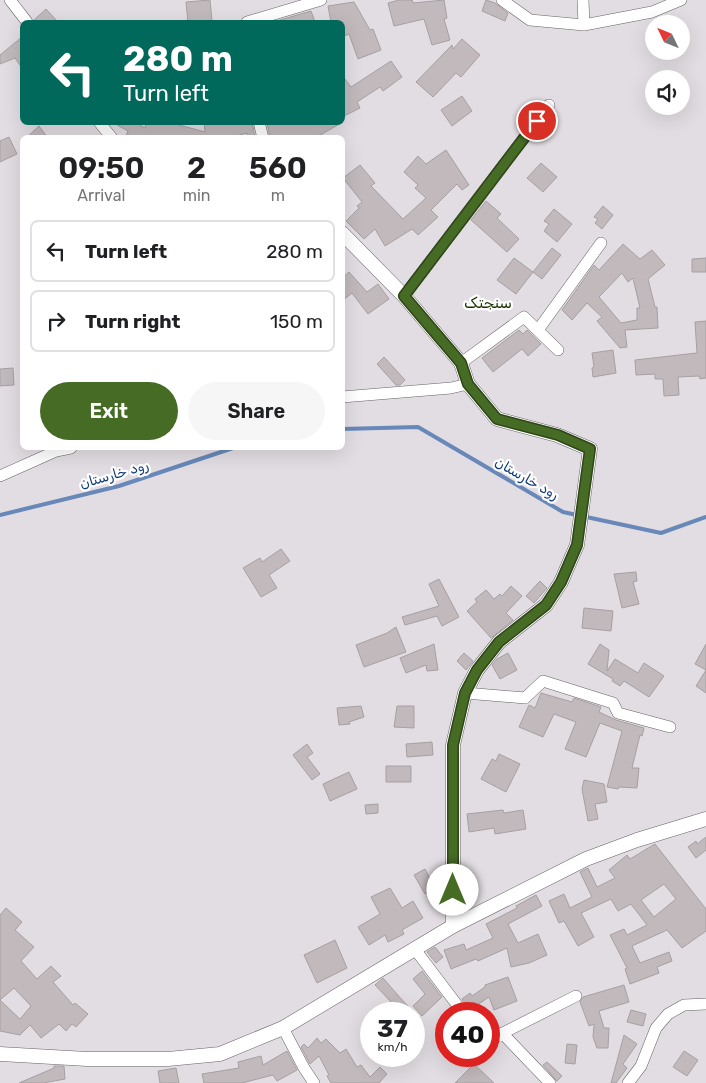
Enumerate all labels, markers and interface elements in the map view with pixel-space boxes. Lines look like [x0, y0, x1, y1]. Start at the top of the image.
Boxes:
north arrow [645, 15, 690, 60]
map controls [645, 15, 690, 115]
text: 280 m [123, 38, 233, 80]
icon: left [40, 40, 105, 105]
button: sound [645, 70, 690, 115]
text: Turn left [123, 80, 209, 107]
pin [516, 100, 558, 142]
icon: arrive [523, 107, 551, 135]
text: 09:50 [58, 150, 145, 186]
text: 2 [187, 150, 206, 186]
text: 560 [249, 150, 307, 186]
text: Arrival [77, 186, 125, 205]
text: min [183, 186, 211, 205]
text: m [271, 186, 285, 205]
icon: left [42, 237, 70, 265]
text: Turn left [85, 240, 167, 263]
text: 280 m [266, 240, 323, 263]
district label: سنجتک [464, 294, 512, 312]
icon: right [42, 307, 70, 335]
text: Turn right [85, 310, 180, 333]
text: 150 m [270, 310, 323, 333]
button: Exit [40, 382, 178, 440]
button: Share [188, 382, 325, 440]
water label: رود خارستان [492, 453, 562, 503]
water label: رود خارستان [78, 457, 151, 492]
position arrow [426, 863, 478, 915]
speed limit sign: 40 [435, 1002, 500, 1067]
text: 37 [377, 1014, 408, 1043]
text: km/h [378, 1040, 407, 1054]

